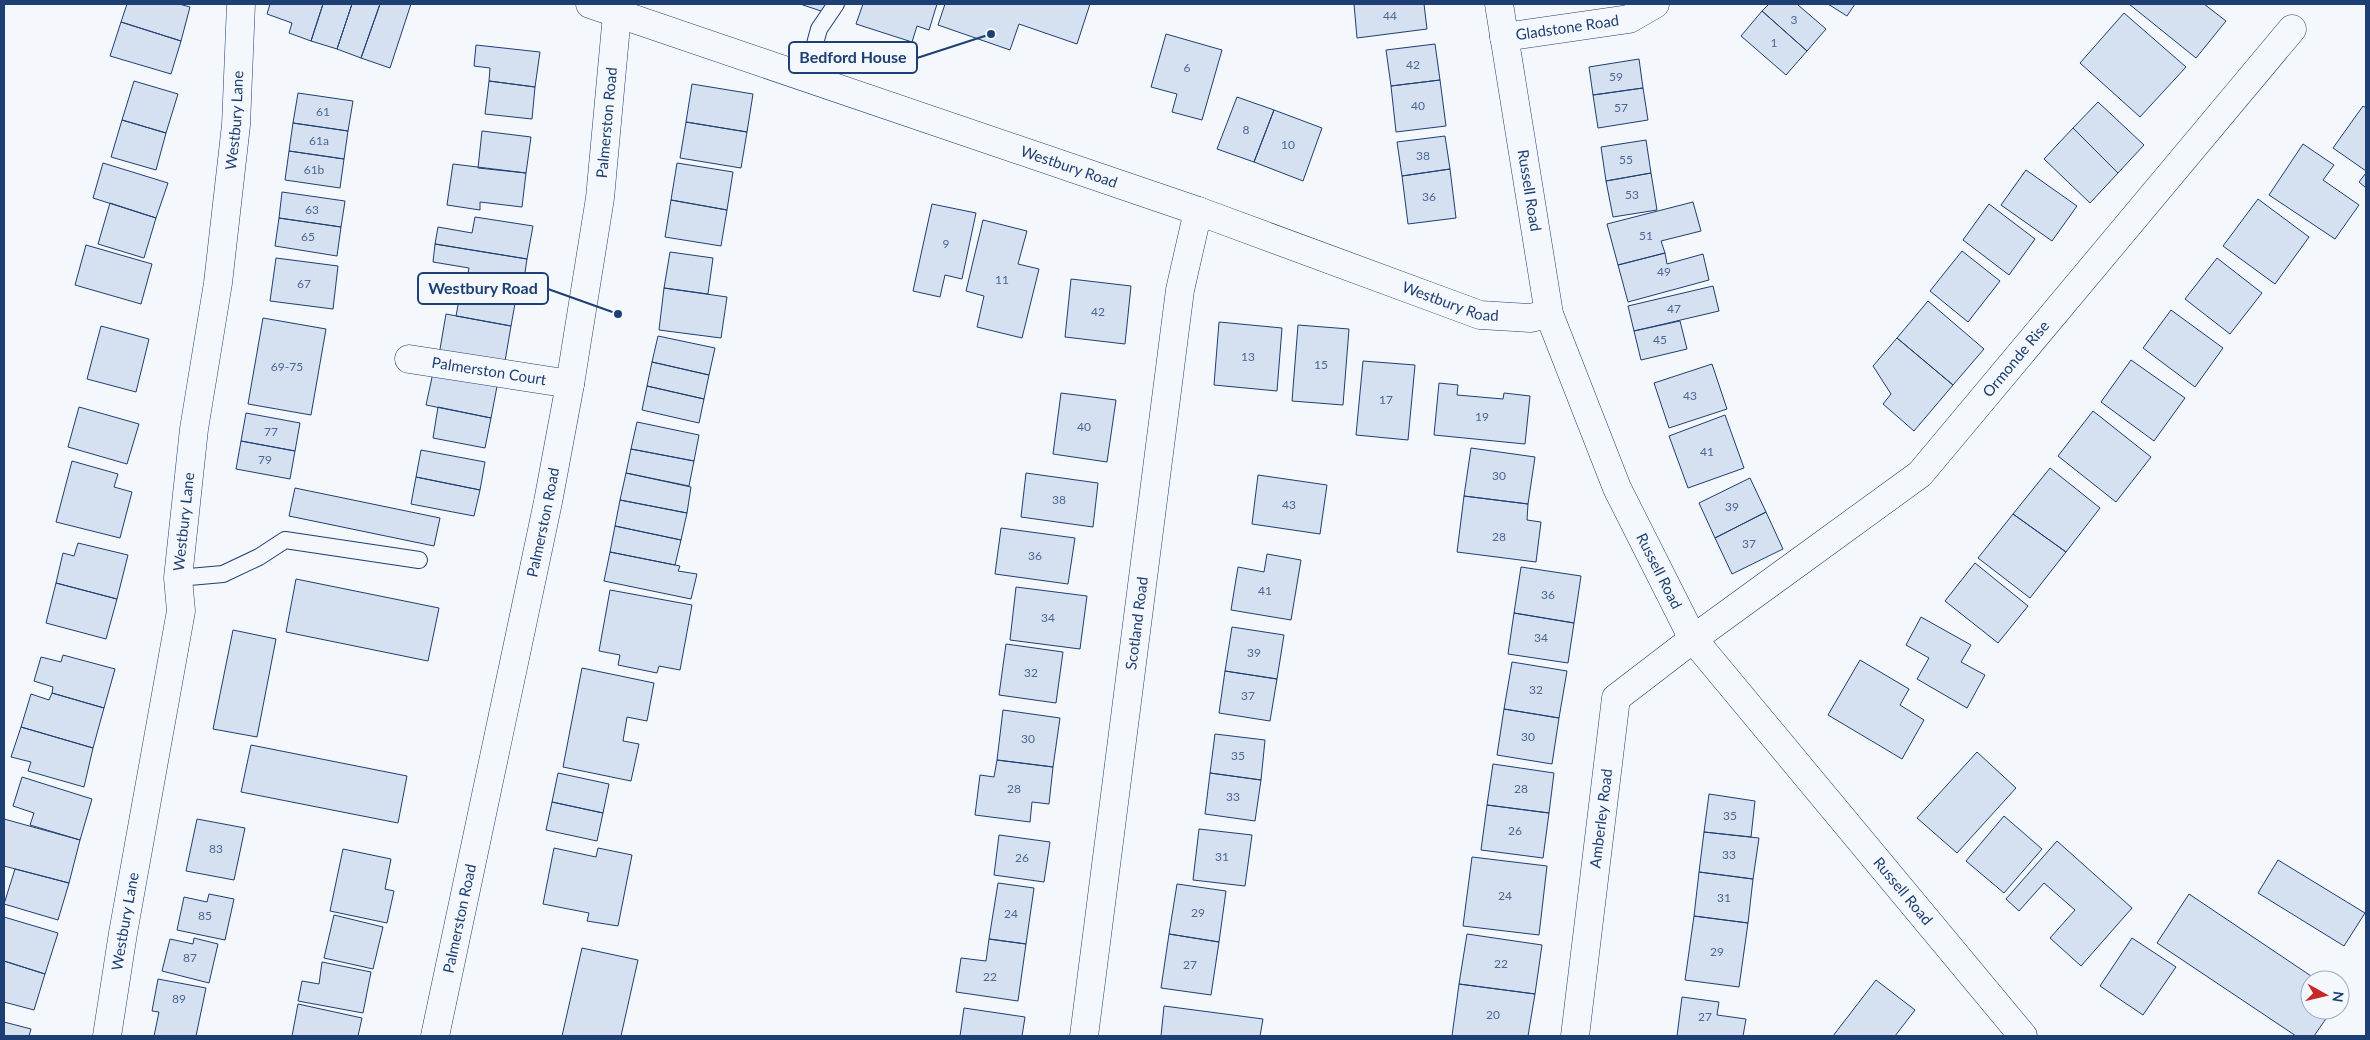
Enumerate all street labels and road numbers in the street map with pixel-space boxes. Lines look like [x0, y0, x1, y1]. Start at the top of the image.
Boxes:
street label: Gladstone Road [1514, 11, 1620, 43]
street label: Palmerston Road [592, 66, 620, 179]
street label: Westbury Lane [221, 70, 246, 171]
street label: Westbury Road [1018, 141, 1120, 191]
street label: Russell Road [1515, 148, 1546, 233]
street label: Westbury Road [1400, 277, 1499, 324]
street label: Ormonde Rise [1978, 316, 2052, 400]
street label: Palmerston Court [431, 353, 548, 388]
street label: Palmerston Road [522, 466, 562, 579]
street label: Westbury Lane [169, 471, 197, 572]
street label: Russell Road [1633, 530, 1686, 612]
street label: Scotland Road [1121, 576, 1151, 671]
street label: Amberley Road [1585, 768, 1615, 869]
street label: Russell Road [1870, 853, 1937, 928]
street label: Palmerston Road [439, 862, 479, 975]
street label: Westbury Lane [107, 871, 142, 972]

